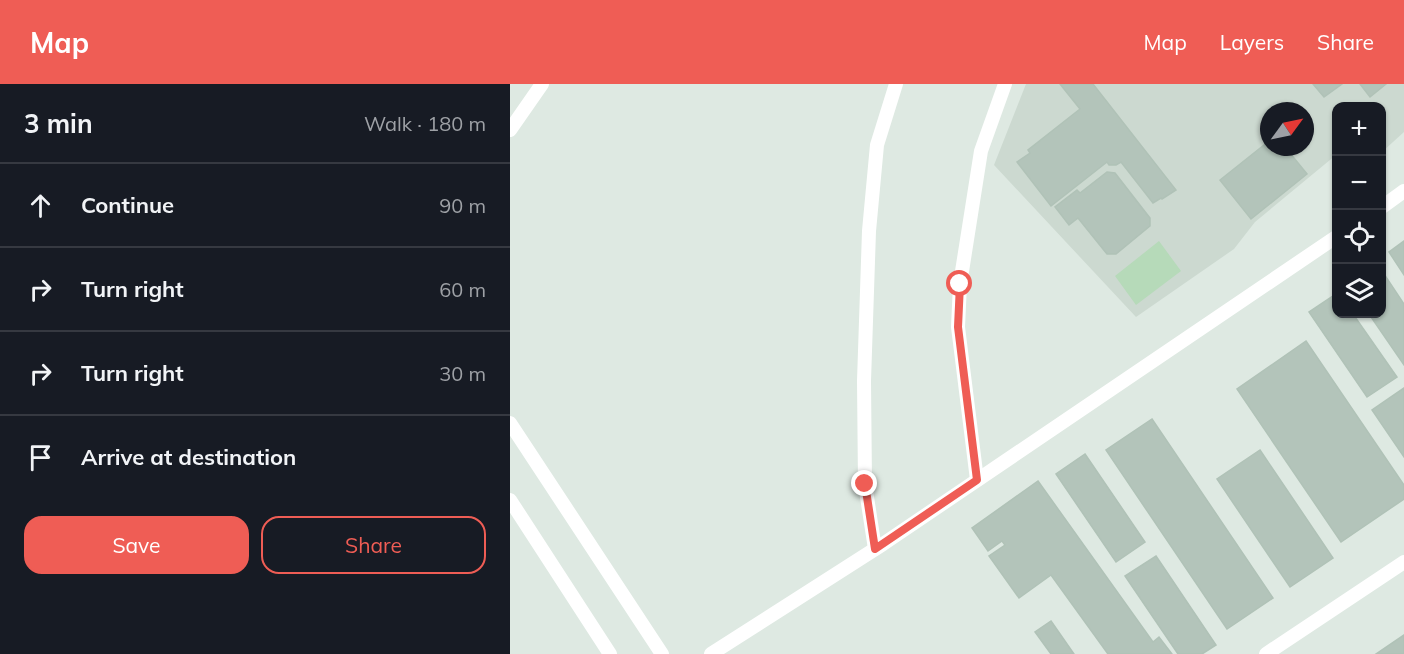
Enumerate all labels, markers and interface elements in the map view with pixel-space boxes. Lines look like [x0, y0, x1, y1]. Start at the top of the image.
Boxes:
text: Map [30, 25, 89, 60]
text: Map [1144, 29, 1187, 55]
text: Layers [1220, 29, 1284, 55]
text: Share [1317, 29, 1374, 55]
north arrow [1260, 102, 1314, 156]
map controls [1332, 102, 1386, 318]
button: + [1332, 102, 1386, 156]
text: 3 min [24, 107, 93, 140]
text: Walk · 180 m [364, 111, 486, 136]
button: − [1332, 156, 1386, 210]
icon: ahead [24, 189, 57, 222]
text: Continue [81, 191, 174, 219]
text: 90 m [439, 193, 486, 218]
button: locate [1332, 210, 1386, 264]
button: layers [1332, 264, 1386, 318]
route start [946, 270, 972, 296]
icon: right [24, 273, 57, 306]
text: Turn right [81, 275, 184, 303]
text: 60 m [439, 277, 486, 302]
icon: right [24, 357, 57, 390]
text: Turn right [81, 359, 184, 387]
text: 30 m [439, 361, 486, 386]
icon: arrive [24, 441, 57, 474]
text: Arrive at destination [81, 443, 296, 471]
route end [851, 470, 877, 496]
button: Save [24, 516, 249, 574]
button: Share [261, 516, 486, 574]

